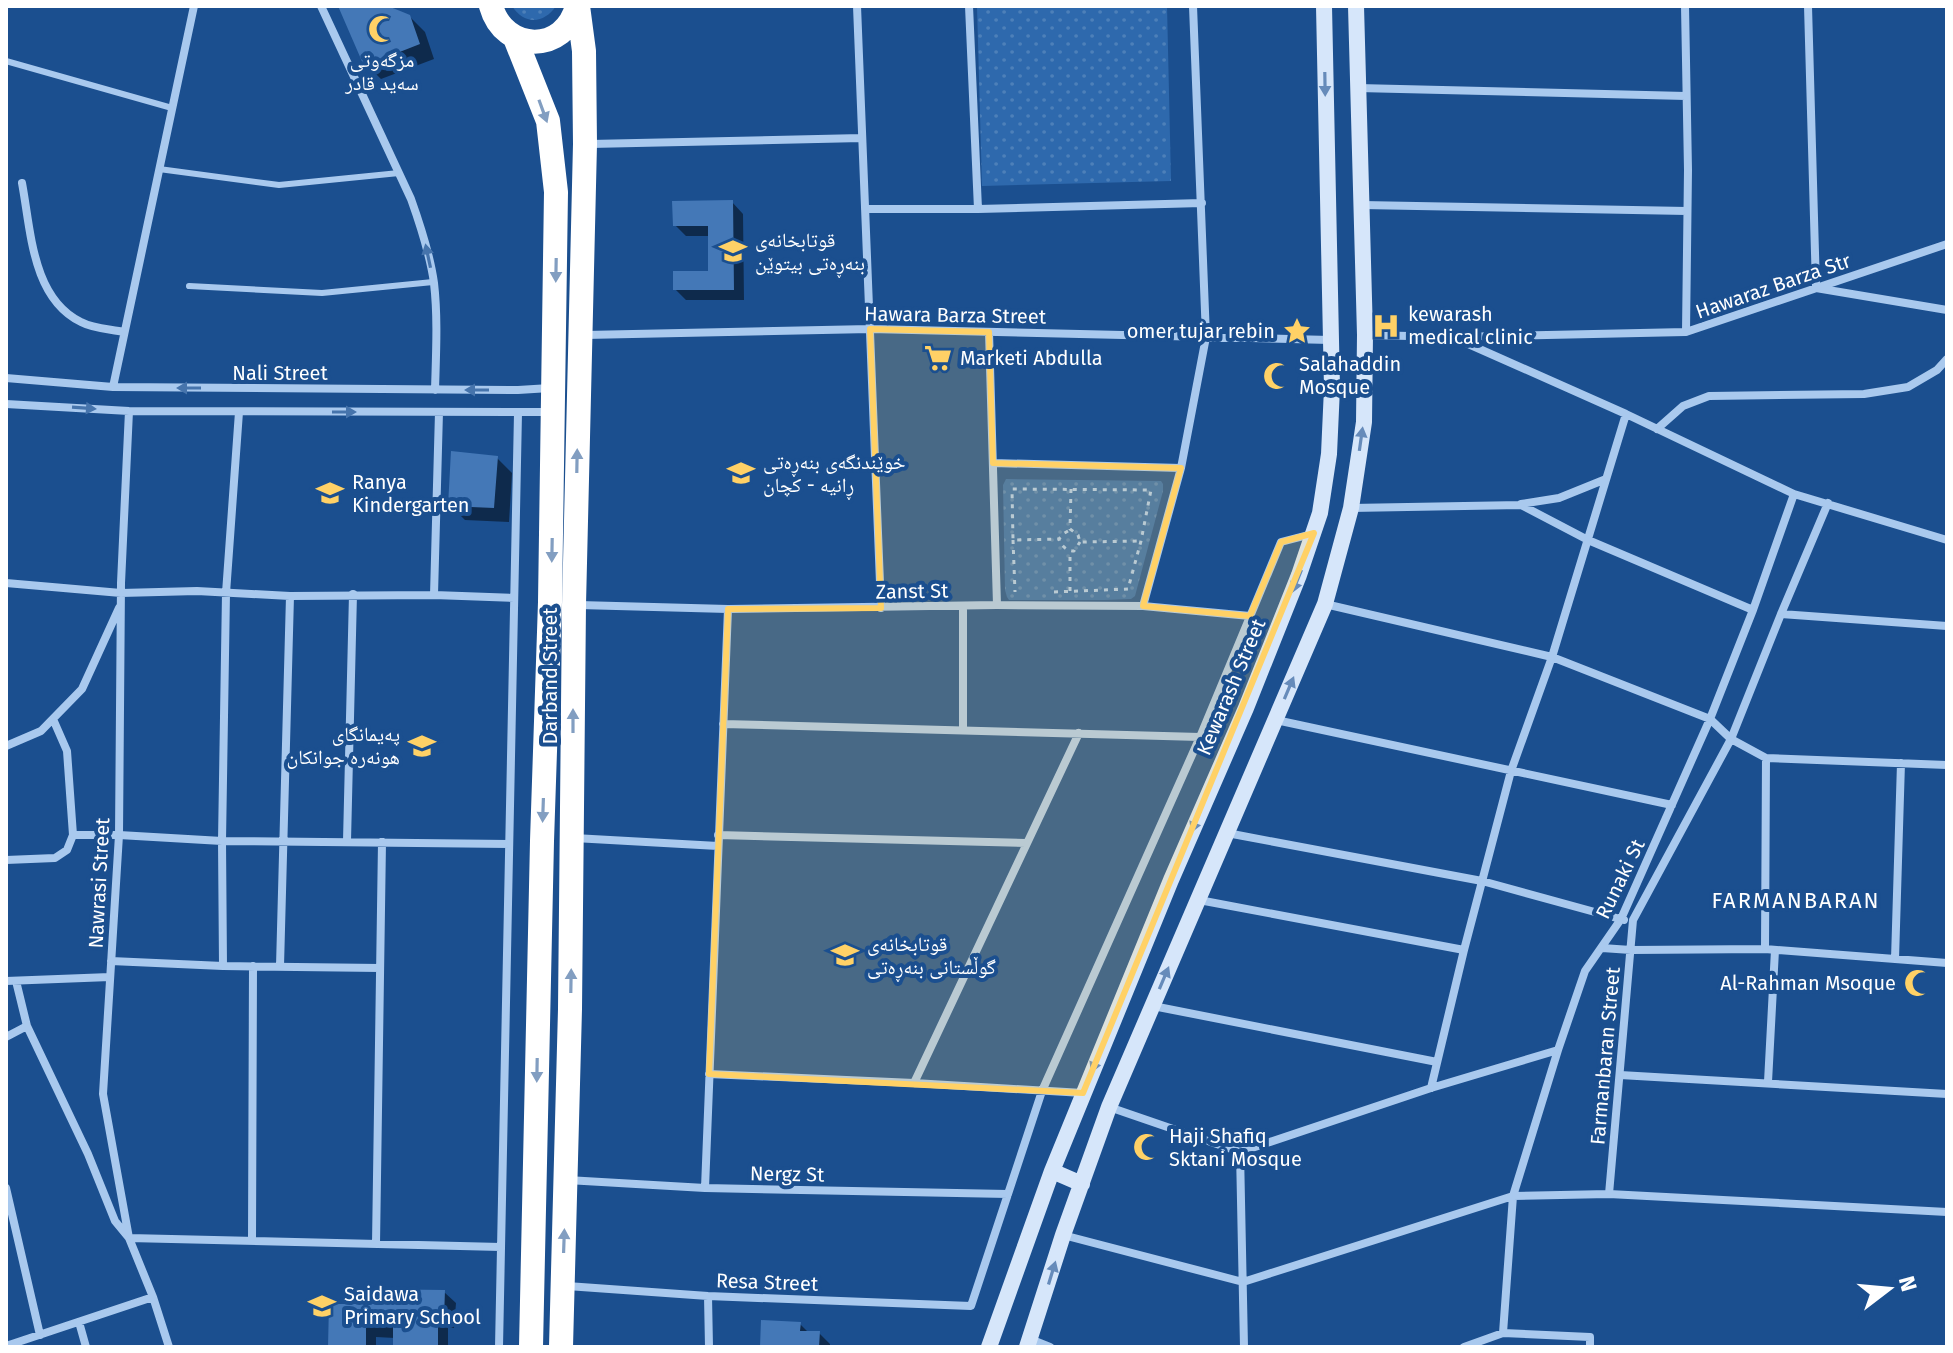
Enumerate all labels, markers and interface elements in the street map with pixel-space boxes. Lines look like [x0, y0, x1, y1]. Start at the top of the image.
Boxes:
mosque icon: مزگەوتی سەید قادر [367, 14, 397, 44]
place label: مزگەوتی سەید قادر [344, 48, 419, 95]
one-way arrow [1319, 72, 1331, 97]
one-way arrow [537, 99, 550, 123]
place label: قوتابخانەی بنەڕەتی بیتوێن [755, 228, 865, 279]
school or university icon: قوتابخانەی بنەڕەتی بیتوێن [718, 236, 748, 266]
one-way arrow [421, 244, 434, 269]
street label: Hawaraz Barza Str [1692, 248, 1854, 324]
one-way arrow [550, 258, 562, 283]
street label: Hawara Barza Street [864, 301, 1047, 329]
place label: kewarash medical clinic [1408, 302, 1533, 349]
hospital icon: kewarash medical clinic [1371, 311, 1401, 341]
place icon: omer tujar rebin [1282, 316, 1312, 346]
place label: omer tujar rebin [1127, 319, 1275, 343]
supermarket icon: Marketi Abdulla [923, 343, 953, 373]
place label: Marketi Abdulla [960, 346, 1103, 370]
place label: Salahaddin Mosque [1299, 352, 1401, 399]
street label: Nali Street [232, 361, 328, 385]
mosque icon: Salahaddin Mosque [1262, 361, 1292, 391]
one-way arrow [176, 382, 201, 394]
one-way arrow [464, 384, 489, 396]
one-way arrow [72, 402, 97, 415]
one-way arrow [332, 406, 357, 418]
one-way arrow [1355, 426, 1368, 451]
one-way arrow [571, 448, 584, 473]
place label: خوێندنگەی بنەڕەتی ڕانیە - کچان [763, 450, 906, 501]
school or university icon: خوێندنگەی بنەڕەتی ڕانیە - کچان [726, 458, 756, 488]
place label: Ranya Kindergarten [352, 470, 470, 517]
school or university icon: Ranya Kindergarten [315, 478, 345, 508]
one-way arrow [545, 538, 558, 563]
one-way arrow [1290, 569, 1303, 593]
street label: Zanst St [875, 578, 949, 604]
street label: Darband Street [538, 607, 562, 745]
street label: Kewarash Street [1191, 615, 1271, 759]
one-way arrow [1282, 676, 1295, 699]
one-way arrow [567, 708, 579, 733]
place label: پەیمانگای هونەرە جوانکان [286, 722, 400, 769]
school or university icon: پەیمانگای هونەرە جوانکان [407, 731, 437, 761]
one-way arrow [537, 798, 550, 823]
one-way arrow [1190, 809, 1203, 833]
street label: Nawrasi Street [84, 816, 114, 949]
street label: Runaki St [1590, 835, 1650, 923]
district label: FARMANBARAN [1711, 887, 1881, 914]
place label: قوتابخانه‌ی گوڵستانی بنه‌ڕه‌تی [867, 932, 996, 983]
school or university icon: قوتابخانه‌ی گوڵستانی بنه‌ڕه‌تی [830, 940, 860, 970]
street label: Farmanbaran Street [1585, 965, 1625, 1146]
one-way arrow [1158, 966, 1171, 990]
one-way arrow [564, 968, 577, 993]
mosque icon: Al-Rahman Msoque [1903, 968, 1933, 998]
place label: Al-Rahman Msoque [1720, 971, 1896, 995]
one-way arrow [1089, 1049, 1102, 1073]
one-way arrow [531, 1058, 543, 1083]
place label: Haji Shafiq Sktani Mosque [1169, 1124, 1302, 1171]
mosque icon: Haji Shafiq Sktani Mosque [1132, 1132, 1162, 1162]
street label: Nergz St [750, 1161, 825, 1187]
one-way arrow [558, 1228, 571, 1253]
north arrow [1849, 1249, 1929, 1329]
one-way arrow [1046, 1261, 1058, 1285]
street label: Resa Street [715, 1268, 819, 1296]
text: N [1893, 1273, 1923, 1294]
place label: Saidawa Primary School [344, 1282, 481, 1329]
school or university icon: Saidawa Primary School [307, 1291, 337, 1321]

